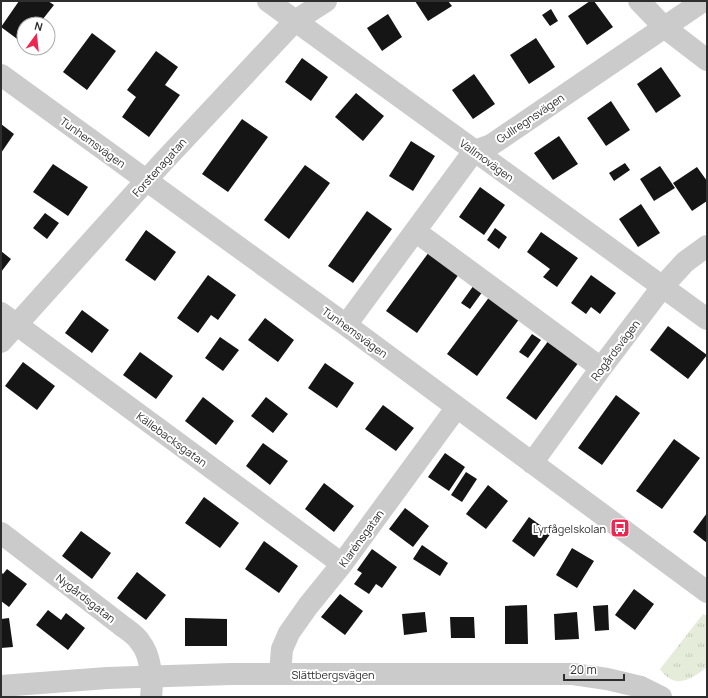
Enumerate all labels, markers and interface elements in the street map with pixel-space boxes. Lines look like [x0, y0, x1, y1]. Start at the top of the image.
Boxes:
north arrow [16, 16, 56, 56]
text: N [33, 18, 45, 34]
street label: Gullregnsvägen [493, 90, 567, 146]
street label: Tunhemsvägen [57, 113, 129, 171]
street label: Forstenagatan [129, 134, 189, 200]
street label: Vallmovägen [457, 135, 517, 185]
street label: Tunhemsvägen [319, 303, 391, 361]
street label: Rogårdsvägen [587, 316, 643, 384]
street label: Källebacksgatan [134, 408, 210, 470]
street label: Klarénsgatan [335, 506, 387, 570]
bus stop icon: Lyrfågelskolan [609, 517, 631, 539]
place label: Lyrfågelskolan [533, 521, 606, 536]
street label: Nygårdsgatan [53, 570, 119, 626]
scale bar [564, 656, 624, 682]
text: 20 m [570, 661, 597, 678]
street label: Slättbergsvägen [291, 667, 375, 682]

